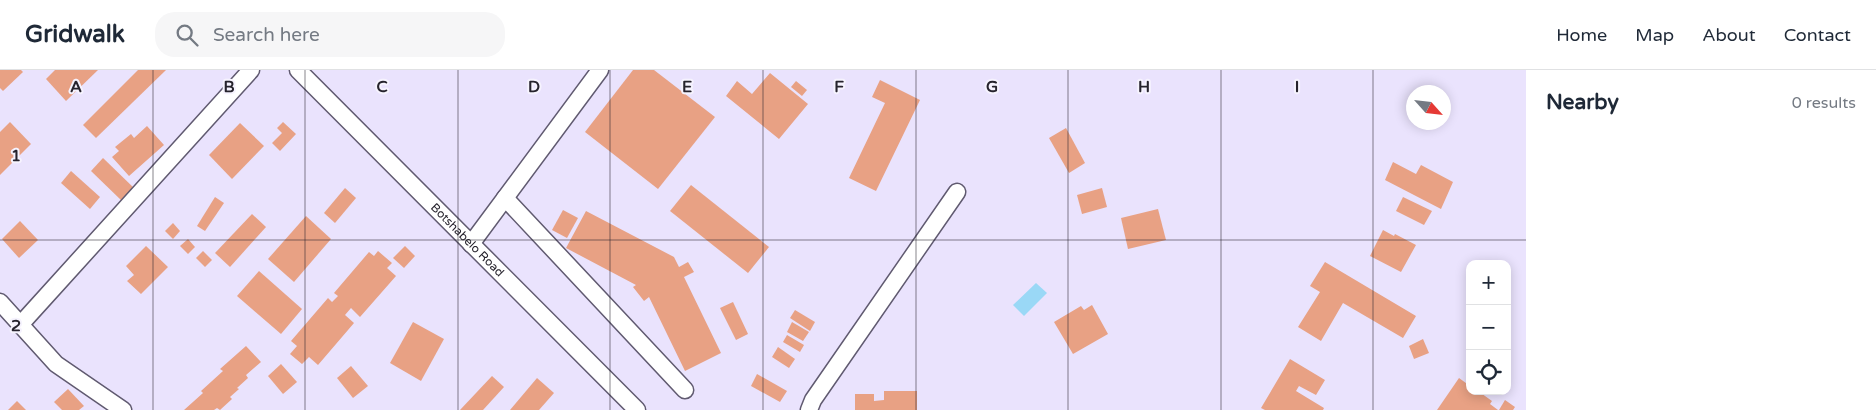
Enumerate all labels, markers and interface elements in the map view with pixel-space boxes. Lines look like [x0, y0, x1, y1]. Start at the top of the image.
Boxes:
search box [155, 12, 505, 57]
text: Gridwalk [25, 20, 125, 49]
icon: search [173, 21, 201, 49]
text: Search here [213, 24, 320, 46]
text: Home [1556, 24, 1607, 46]
text: Map [1635, 24, 1674, 46]
text: About [1702, 24, 1756, 46]
text: Contact [1784, 24, 1851, 46]
text: A [70, 77, 82, 97]
text: B [223, 77, 235, 97]
text: C [376, 77, 388, 97]
text: D [528, 77, 540, 97]
text: E [682, 77, 692, 97]
text: F [834, 77, 844, 97]
text: G [986, 77, 998, 97]
text: H [1138, 77, 1150, 97]
text: I [1295, 77, 1299, 97]
north arrow [1406, 85, 1451, 130]
text: Nearby [1546, 90, 1619, 115]
text: 0 results [1792, 93, 1856, 113]
text: 1 [11, 146, 21, 166]
street label: Botshabelo Road [428, 200, 507, 280]
map controls [1466, 260, 1511, 395]
button: + [1466, 260, 1511, 305]
button: − [1466, 305, 1511, 350]
text: 2 [11, 316, 21, 336]
button: locate [1466, 350, 1511, 395]

